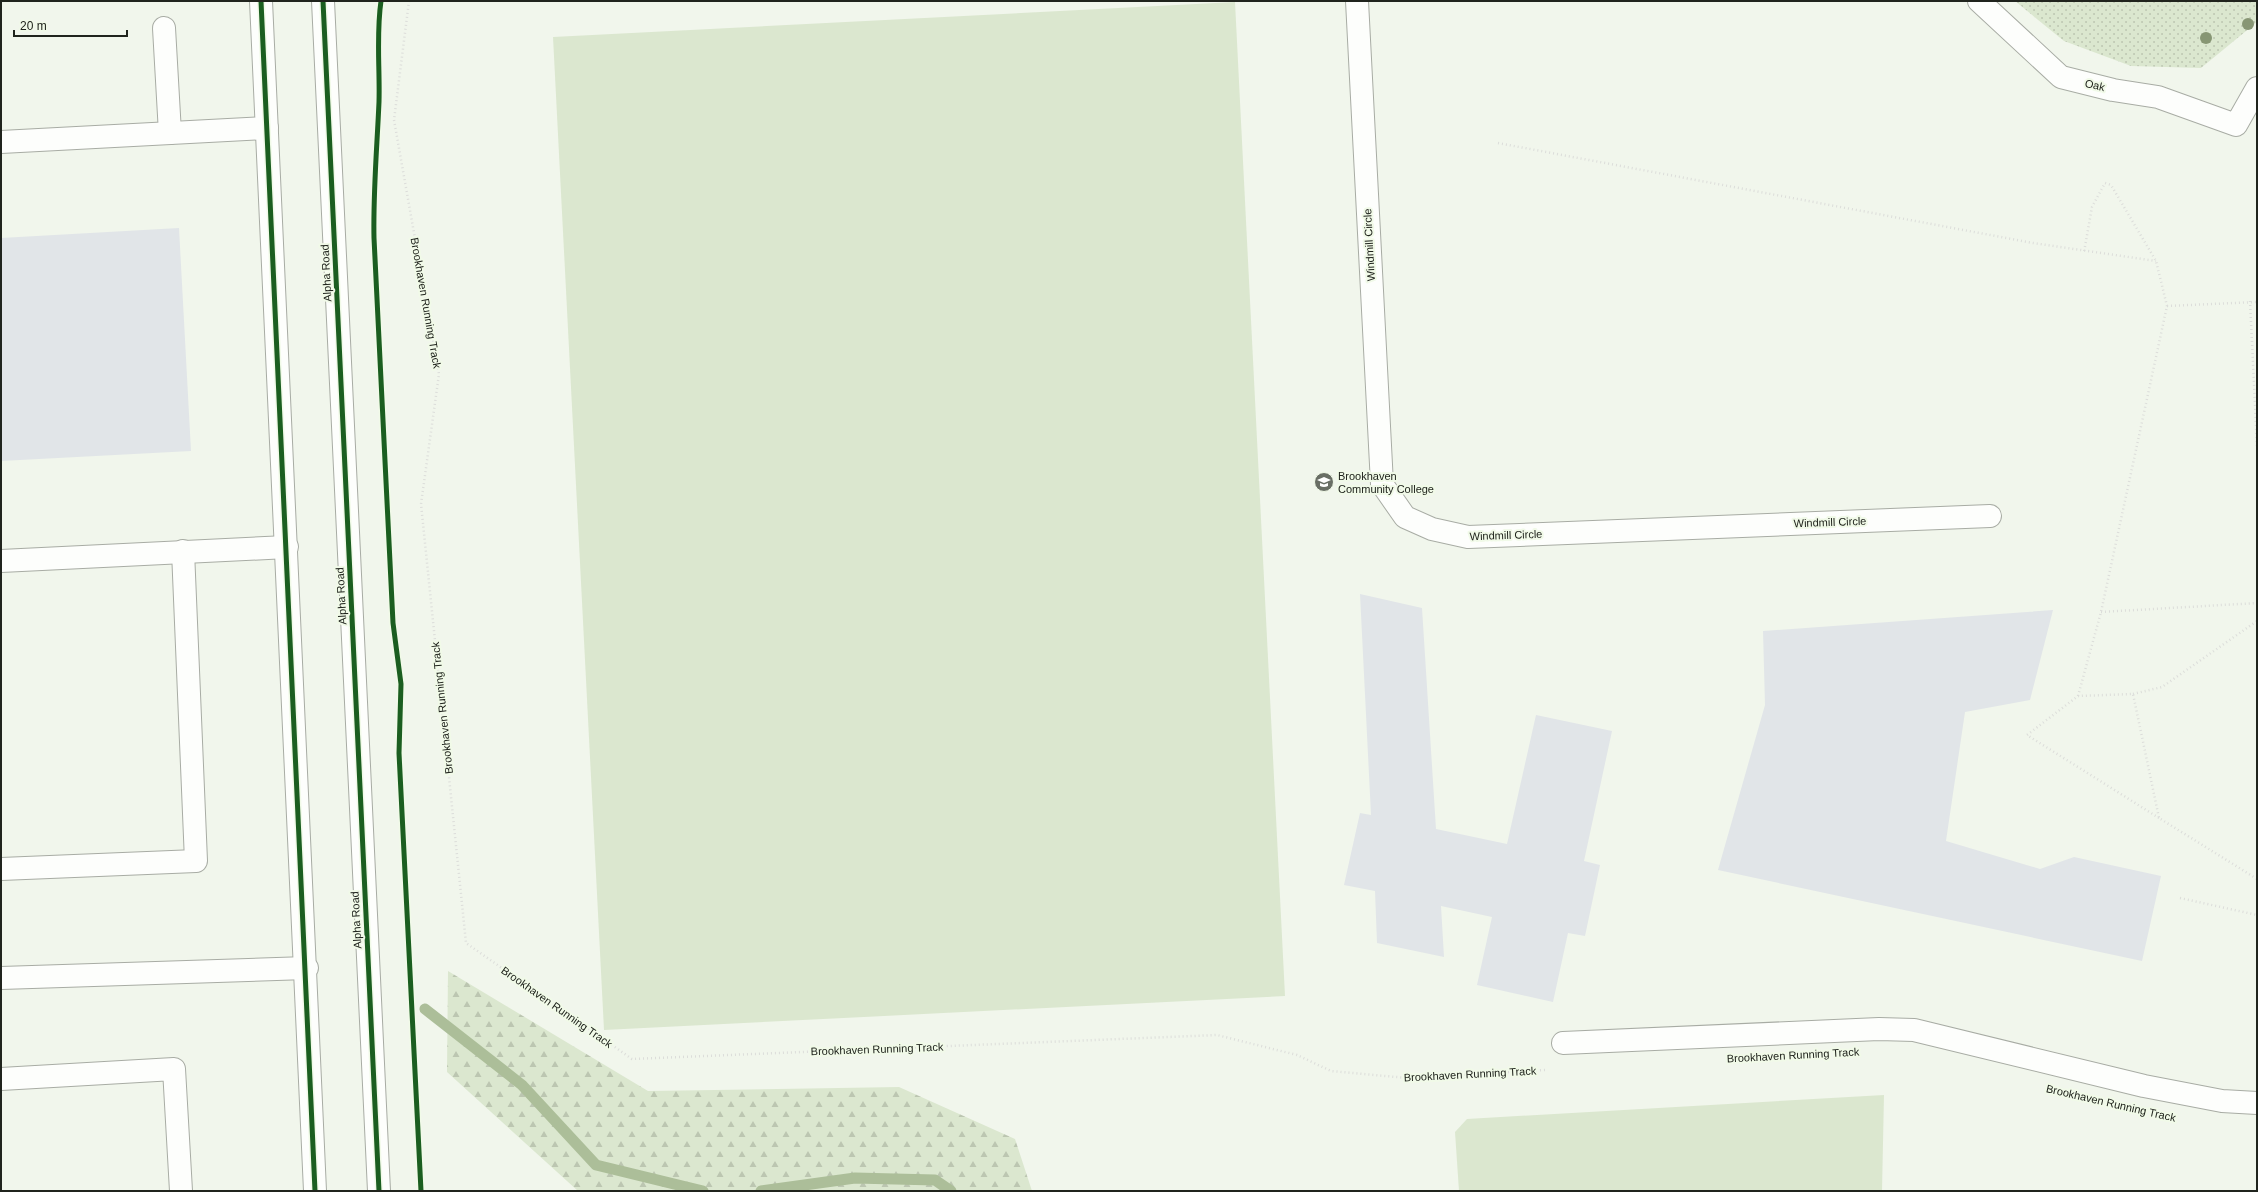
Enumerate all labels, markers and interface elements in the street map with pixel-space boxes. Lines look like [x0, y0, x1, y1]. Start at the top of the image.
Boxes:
scale bar [14, 12, 127, 38]
text: 20 m [20, 19, 47, 33]
street label: Oak [2084, 77, 2107, 93]
street label: Windmill Circle [1361, 208, 1377, 282]
street label: Brookhaven Running Track [409, 237, 444, 370]
street label: Alpha Road [319, 244, 333, 302]
place label: Brookhaven Community College [1338, 470, 1434, 495]
school or university icon: Brookhaven Community College [1313, 471, 1335, 493]
street label: Windmill Circle [1793, 515, 1867, 529]
street label: Windmill Circle [1469, 528, 1543, 542]
street label: Alpha Road [334, 567, 348, 625]
street label: Brookhaven Running Track [429, 641, 455, 775]
street label: Alpha Road [349, 891, 363, 949]
street label: Brookhaven Running Track [499, 964, 615, 1050]
street label: Brookhaven Running Track [810, 1041, 944, 1057]
street label: Brookhaven Running Track [1726, 1046, 1860, 1064]
street label: Brookhaven Running Track [1403, 1065, 1537, 1083]
street label: Brookhaven Running Track [2045, 1082, 2177, 1124]

